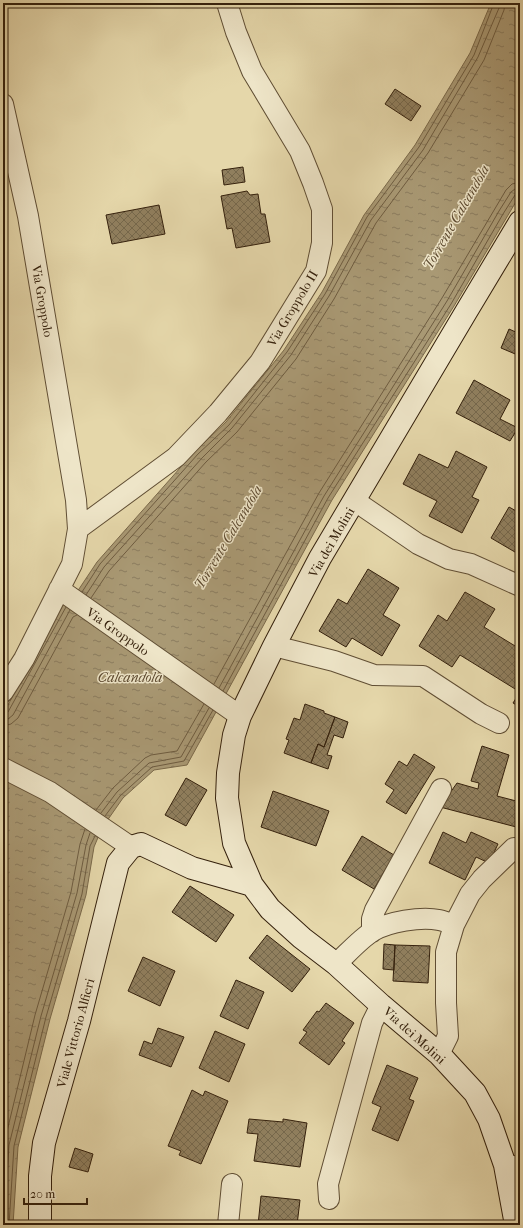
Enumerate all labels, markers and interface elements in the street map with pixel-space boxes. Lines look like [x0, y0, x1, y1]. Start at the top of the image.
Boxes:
water label: Torrente Calcandola [420, 162, 493, 273]
street label: Via Groppolo [29, 263, 56, 339]
street label: Via Groppolo II [263, 268, 321, 350]
water label: Torrente Calcandola [191, 482, 266, 592]
street label: Via dei Molini [305, 504, 358, 581]
street label: Via Groppolo [83, 604, 152, 659]
water label: Calcandola [98, 669, 162, 686]
street label: Viale Vittorio Alfieri [53, 977, 97, 1090]
street label: Via dei Molini [380, 1003, 449, 1067]
scale bar [24, 1180, 87, 1206]
text: 20 m [30, 1187, 55, 1201]

